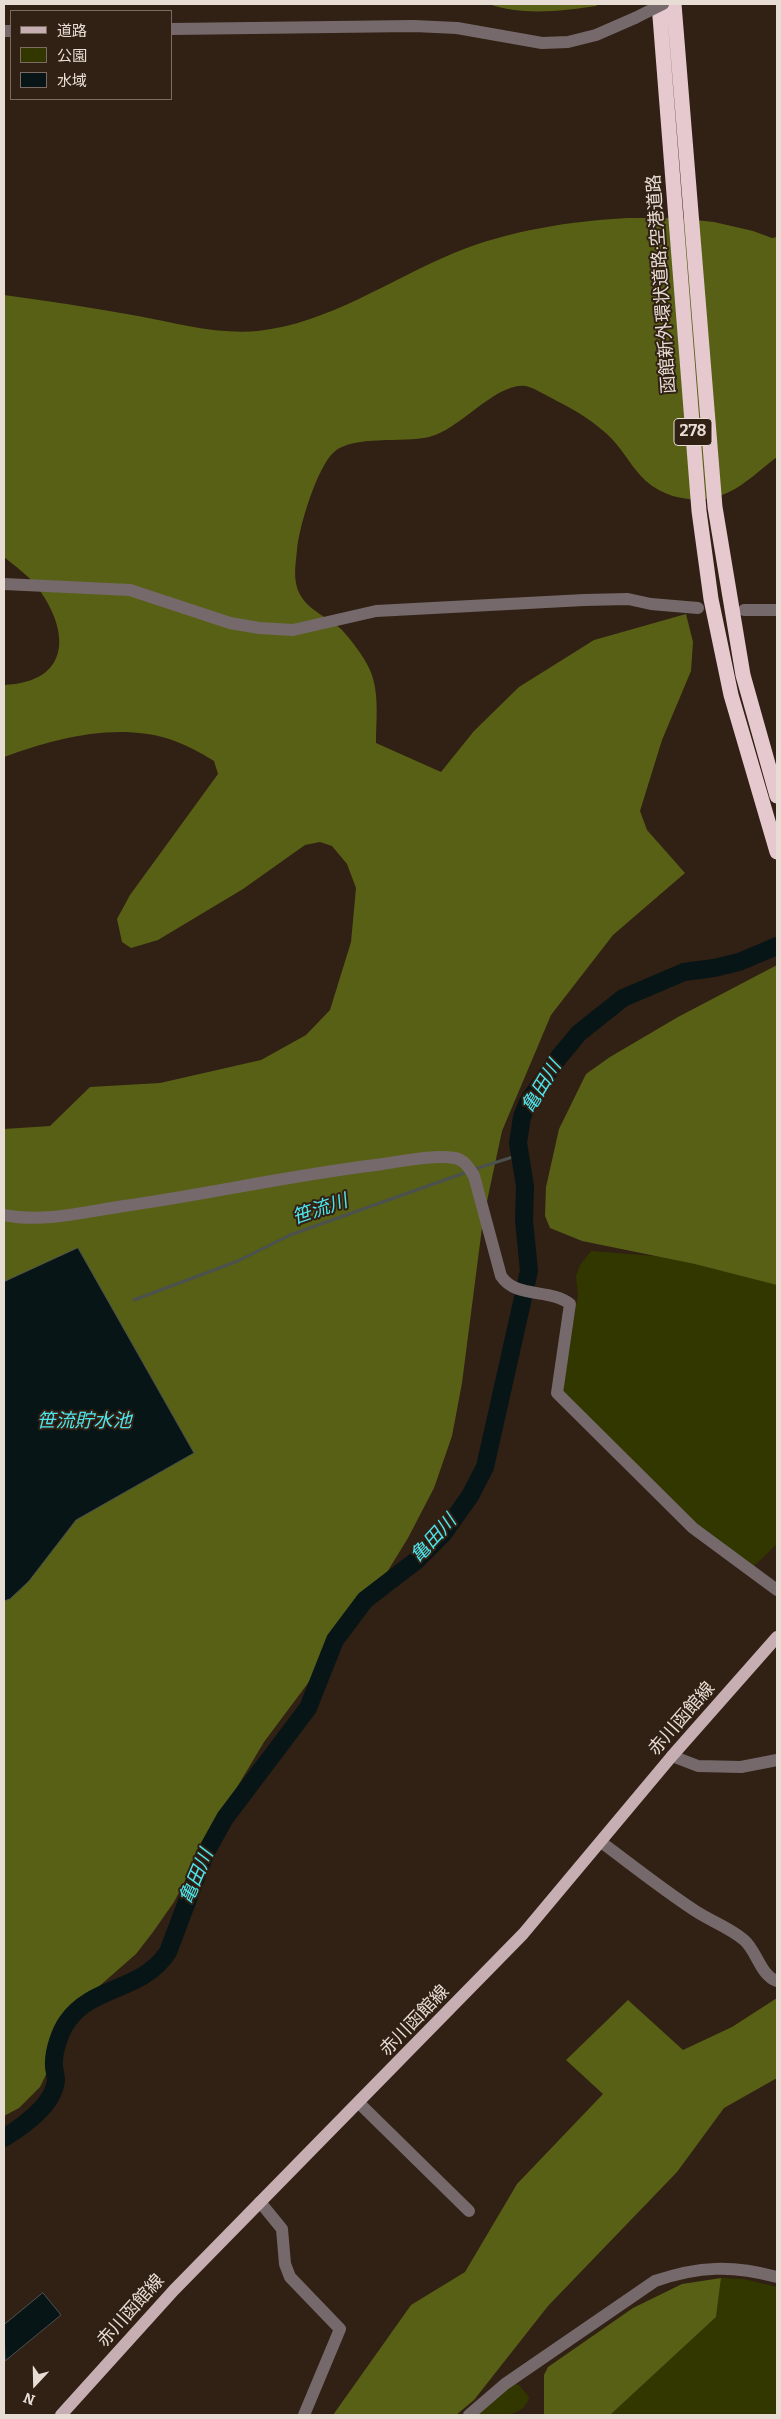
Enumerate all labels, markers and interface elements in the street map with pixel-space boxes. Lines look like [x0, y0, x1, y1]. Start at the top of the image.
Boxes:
legend [10, 10, 172, 100]
text: 道路 [57, 22, 87, 40]
text: 公園 [57, 47, 87, 65]
text: 水域 [57, 72, 87, 90]
street label: 函館新外環状道路;空港道路 [644, 174, 680, 394]
road number: 278 [674, 418, 712, 446]
water label: 亀田川 [518, 1057, 566, 1117]
water label: 笹流川 [289, 1190, 351, 1230]
water label: 笹流貯水池 [37, 1411, 131, 1433]
water label: 亀田川 [406, 1510, 462, 1568]
street label: 赤川函館線 [644, 1678, 720, 1760]
water label: 亀田川 [175, 1846, 219, 1908]
street label: 赤川函館線 [376, 1981, 454, 2061]
street label: 赤川函館線 [93, 2270, 169, 2352]
north arrow [10, 2359, 60, 2409]
text: N [21, 2389, 38, 2408]

